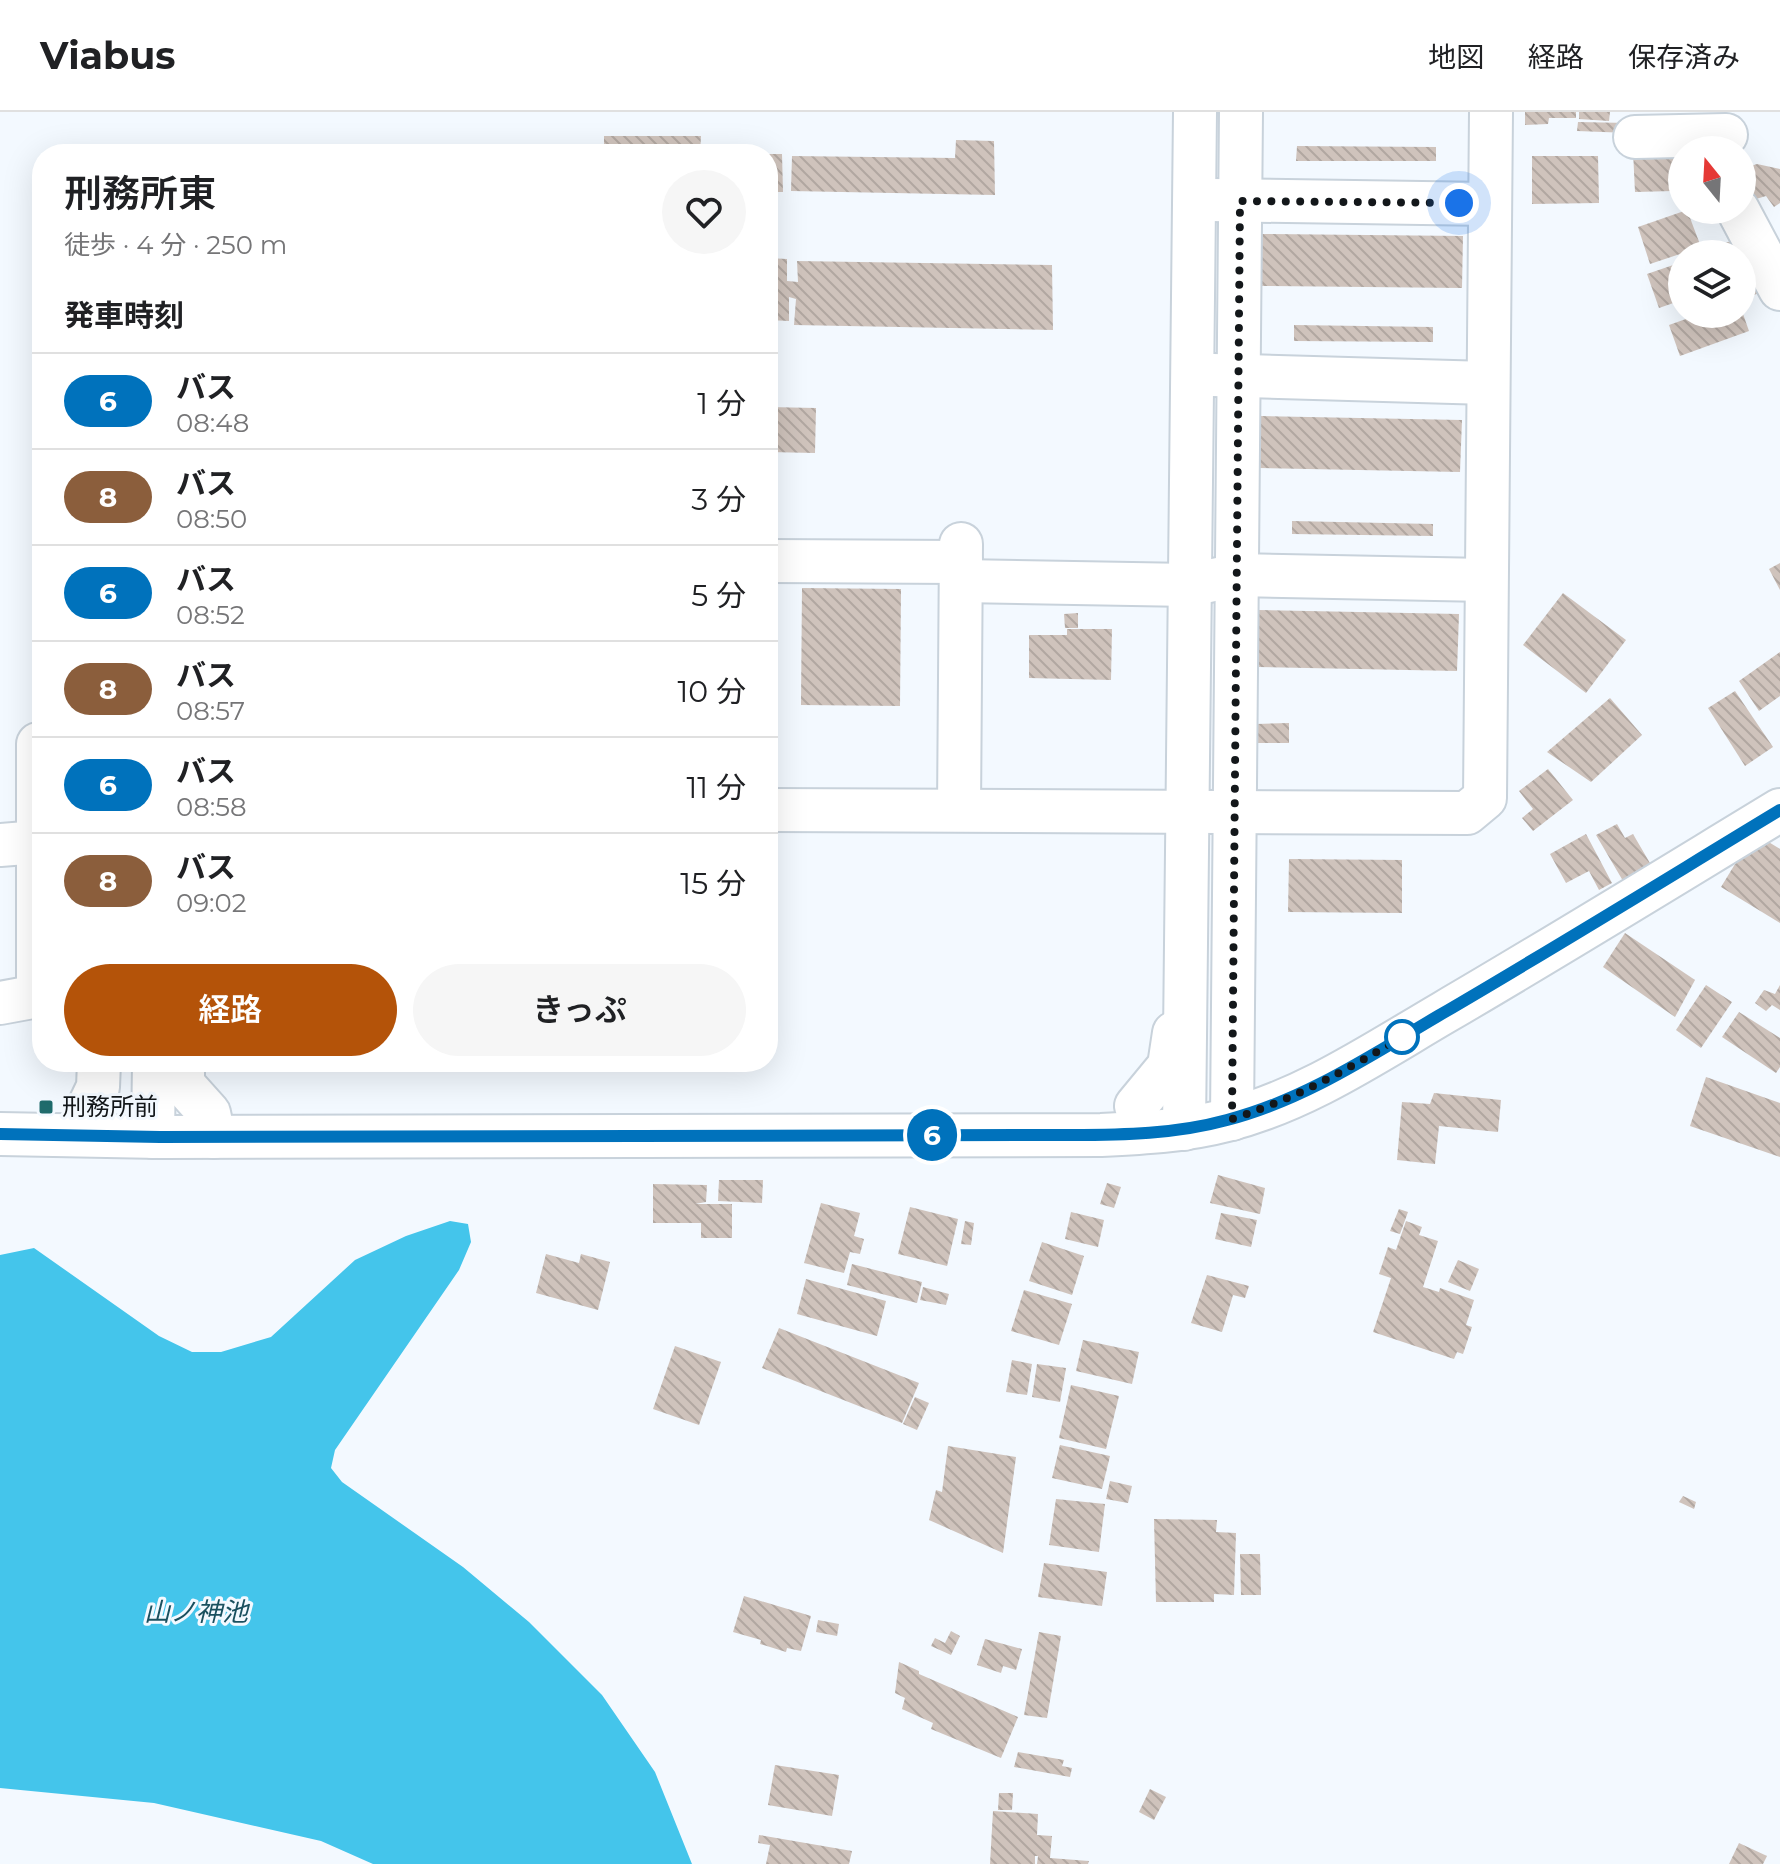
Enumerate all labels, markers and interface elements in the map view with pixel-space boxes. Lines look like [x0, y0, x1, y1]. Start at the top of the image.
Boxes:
text: Viabus [40, 32, 176, 79]
text: 地図 [1428, 40, 1484, 74]
text: 経路 [1528, 40, 1584, 74]
text: 保存済み [1628, 40, 1740, 74]
north arrow [1668, 136, 1756, 224]
map controls [1668, 136, 1756, 328]
text: 刑務所東 [64, 170, 216, 217]
button: heart [662, 170, 746, 254]
your location [1439, 183, 1479, 223]
text: 徒歩 · 4 分 · 250 m [64, 229, 287, 261]
button: layers [1668, 240, 1756, 328]
text: 発車時刻 [64, 297, 184, 334]
text: バス [176, 369, 236, 406]
text: 6 [99, 384, 117, 418]
text: 1 分 [697, 385, 746, 422]
text: 08:48 [176, 407, 249, 439]
text: バス [176, 465, 236, 502]
text: 8 [99, 480, 117, 514]
text: 3 分 [691, 481, 746, 518]
text: 08:50 [176, 503, 247, 535]
text: バス [176, 561, 236, 598]
text: 6 [99, 576, 117, 610]
text: 5 分 [691, 577, 746, 614]
text: 08:52 [176, 599, 245, 631]
text: バス [176, 657, 236, 694]
text: 8 [99, 672, 117, 706]
text: 10 分 [677, 673, 746, 710]
text: 08:57 [176, 695, 245, 727]
text: バス [176, 753, 236, 790]
text: 6 [99, 768, 117, 802]
text: 11 分 [686, 769, 746, 806]
text: 08:58 [176, 791, 247, 823]
text: バス [176, 849, 236, 886]
text: 8 [99, 864, 117, 898]
text: 15 分 [680, 865, 746, 902]
text: 09:02 [176, 887, 247, 919]
button: 経路 [64, 964, 397, 1056]
button: きっぷ [413, 964, 746, 1056]
unlabelled marker [1385, 1020, 1419, 1054]
place label: 刑務所前 [62, 1092, 158, 1121]
marker: 刑務所前 [37, 1098, 55, 1116]
line badge: 6 [906, 1109, 958, 1161]
text: 6 [923, 1118, 941, 1152]
water label: 山ノ神池 [144, 1596, 251, 1628]

